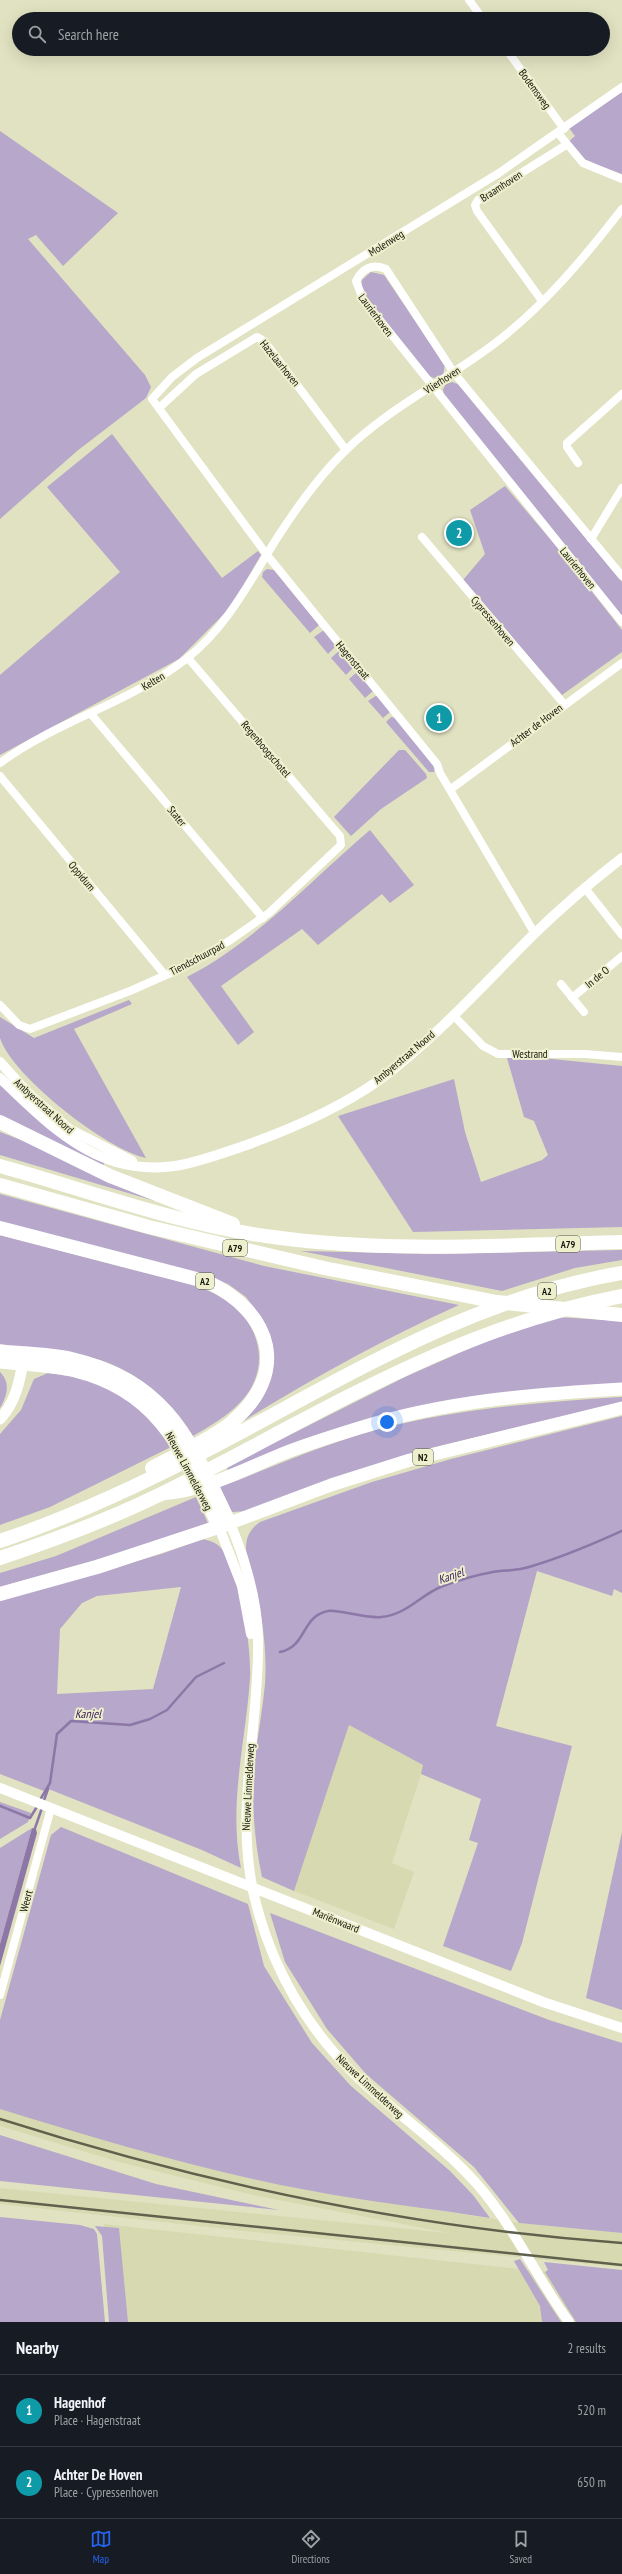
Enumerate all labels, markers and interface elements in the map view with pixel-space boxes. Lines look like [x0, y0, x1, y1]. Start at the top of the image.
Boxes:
search box [12, 12, 610, 56]
icon: search [26, 23, 48, 45]
text: Search here [58, 25, 119, 44]
street label: Bodemsweg [516, 66, 554, 112]
street label: Braamhoven [477, 167, 525, 205]
street label: Molenweg [366, 227, 407, 259]
street label: Laurierhoven [355, 291, 397, 339]
street label: Hazelaarhoven [257, 337, 303, 389]
street label: Vlierhoven [420, 363, 463, 398]
pin: 2 [446, 518, 472, 548]
street label: Laurierhoven [557, 544, 599, 592]
street label: Cypressenhoven [468, 593, 518, 649]
street label: Hagenstraat [333, 638, 373, 682]
street label: Kelten [139, 669, 167, 693]
street label: Achter de Hoven [507, 701, 565, 749]
pin: 1 [426, 703, 452, 733]
street label: Regenboogschotel [238, 718, 294, 781]
street label: Stater [164, 803, 190, 829]
street label: Oppidum [65, 858, 99, 894]
street label: Tiendschuurpad [167, 938, 227, 978]
street label: In de O [582, 963, 612, 991]
street label: Ambyerstraat Noord [370, 1027, 438, 1087]
street label: Westrand [512, 1047, 548, 1061]
street label: Ambyerstraat Noord [11, 1075, 77, 1137]
road number: A79 [556, 1236, 580, 1252]
road number: A79 [223, 1240, 247, 1256]
road number: A2 [196, 1273, 214, 1289]
road number: A2 [538, 1283, 556, 1299]
your location [377, 1412, 397, 1432]
street label: Nieuwe Limmelderweg [162, 1429, 216, 1513]
road number: N2 [413, 1449, 433, 1465]
water label: Kanjel [436, 1564, 467, 1587]
water label: Kanjel [75, 1706, 102, 1721]
street label: Nieuwe Limmelderweg [239, 1743, 257, 1831]
street label: Weert [16, 1888, 36, 1914]
street label: Mariënwaard [311, 1904, 362, 1936]
street label: Nieuwe Limmelderweg [333, 2051, 407, 2121]
text: Nearby [16, 2337, 59, 2359]
text: 2 results [567, 2340, 606, 2357]
text: Hagenhof [54, 2393, 105, 2412]
text: 1 [26, 2402, 32, 2419]
text: 520 m [577, 2402, 606, 2419]
text: Place · Hagenstraat [54, 2412, 141, 2429]
text: Achter De Hoven [54, 2465, 143, 2484]
text: 2 [26, 2474, 32, 2491]
text: 650 m [577, 2474, 606, 2491]
text: Place · Cypressenhoven [54, 2484, 158, 2501]
tab: Map [90, 2528, 112, 2566]
tab: Directions [292, 2528, 330, 2566]
tab: Saved [509, 2528, 532, 2566]

